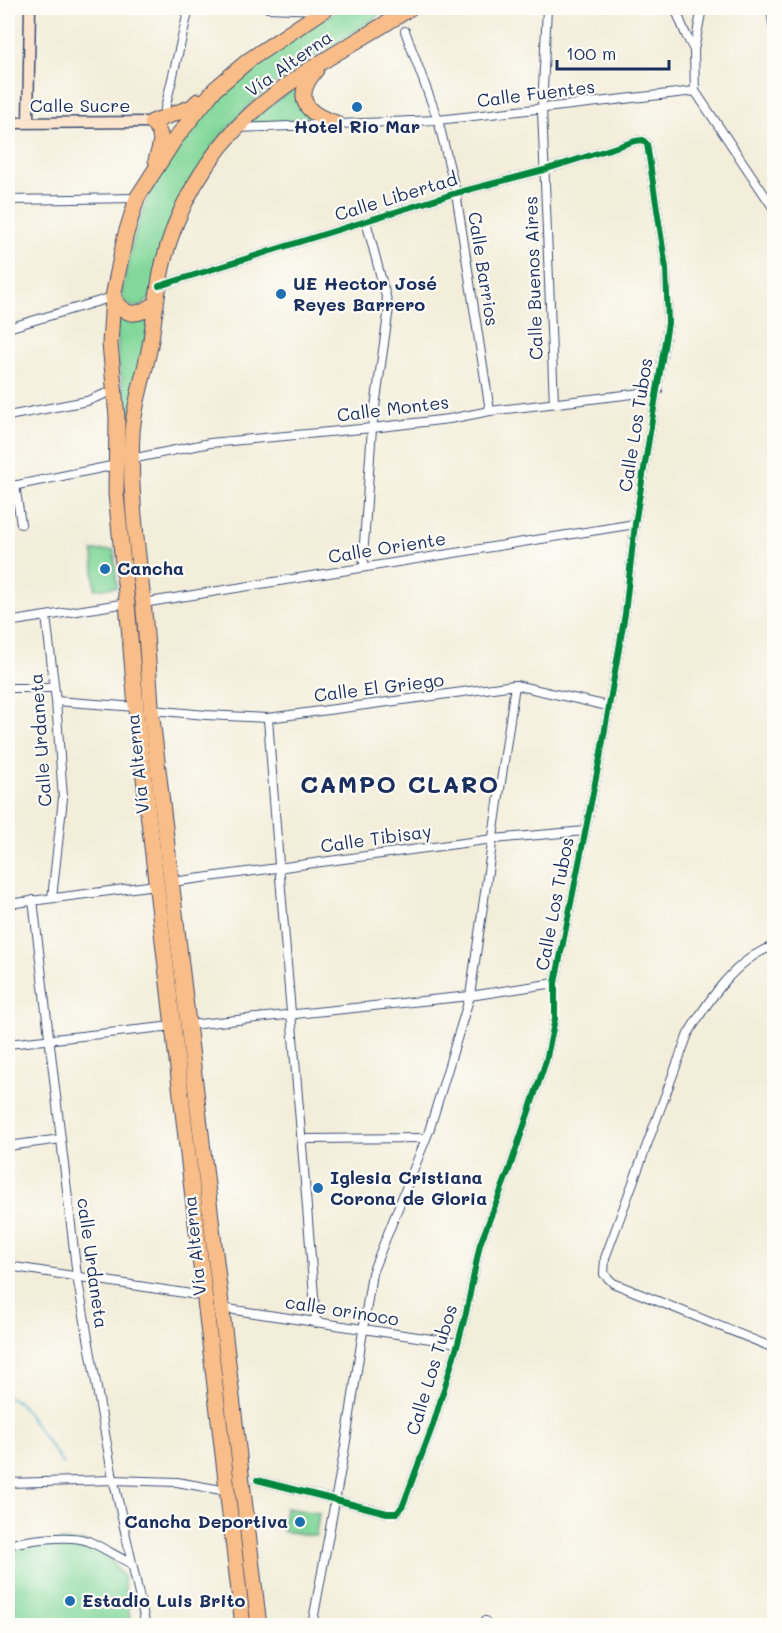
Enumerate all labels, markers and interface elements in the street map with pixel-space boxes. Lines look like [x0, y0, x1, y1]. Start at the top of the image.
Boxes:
street label: Vía Alterna [240, 25, 336, 102]
scale bar [557, 33, 670, 71]
text: 100 m [566, 41, 616, 65]
street label: Calle Fuentes [475, 74, 596, 112]
street label: Calle Sucre [30, 93, 130, 117]
marker: Hotel Rio Mar [350, 100, 364, 114]
place label: Hotel Rio Mar [294, 114, 420, 138]
street label: Calle Libertad [331, 166, 460, 226]
street label: Calle Buenos Aires [518, 196, 548, 361]
street label: Calle Barrios [463, 210, 505, 328]
place label: UE Hector José Reyes Barrero [293, 271, 437, 316]
marker: UE Hector José Reyes Barrero [274, 287, 288, 301]
street label: Calle Los Tubos [613, 356, 657, 494]
street label: Calle Montes [335, 389, 450, 427]
street label: Calle Oriente [326, 526, 447, 568]
place label: Cancha [117, 556, 184, 580]
marker: Cancha [98, 562, 112, 576]
street label: Calle El Griego [313, 667, 446, 707]
street label: Calle Urdaneta [23, 672, 57, 808]
street label: Vía Alterna [120, 713, 154, 815]
district label: CAMPO CLARO [300, 768, 500, 799]
street label: Calle Tibisay [319, 818, 433, 858]
street label: Calle Los Tubos [529, 835, 579, 973]
place label: Iglesia Cristiana Corona de Gloria [330, 1165, 487, 1210]
marker: Iglesia Cristiana Corona de Gloria [311, 1181, 325, 1195]
street label: Vía Alterna [177, 1195, 211, 1297]
street label: calle Urdaneta [72, 1196, 114, 1330]
street label: calle orinoco [284, 1289, 401, 1331]
street label: Calle Los Tubos [400, 1301, 462, 1438]
place label: Cancha Deportiva [124, 1509, 288, 1533]
marker: Cancha Deportiva [293, 1515, 307, 1529]
place label: Estadio Luis Brito [82, 1588, 245, 1612]
marker: Estadio Luis Brito [63, 1594, 77, 1608]

